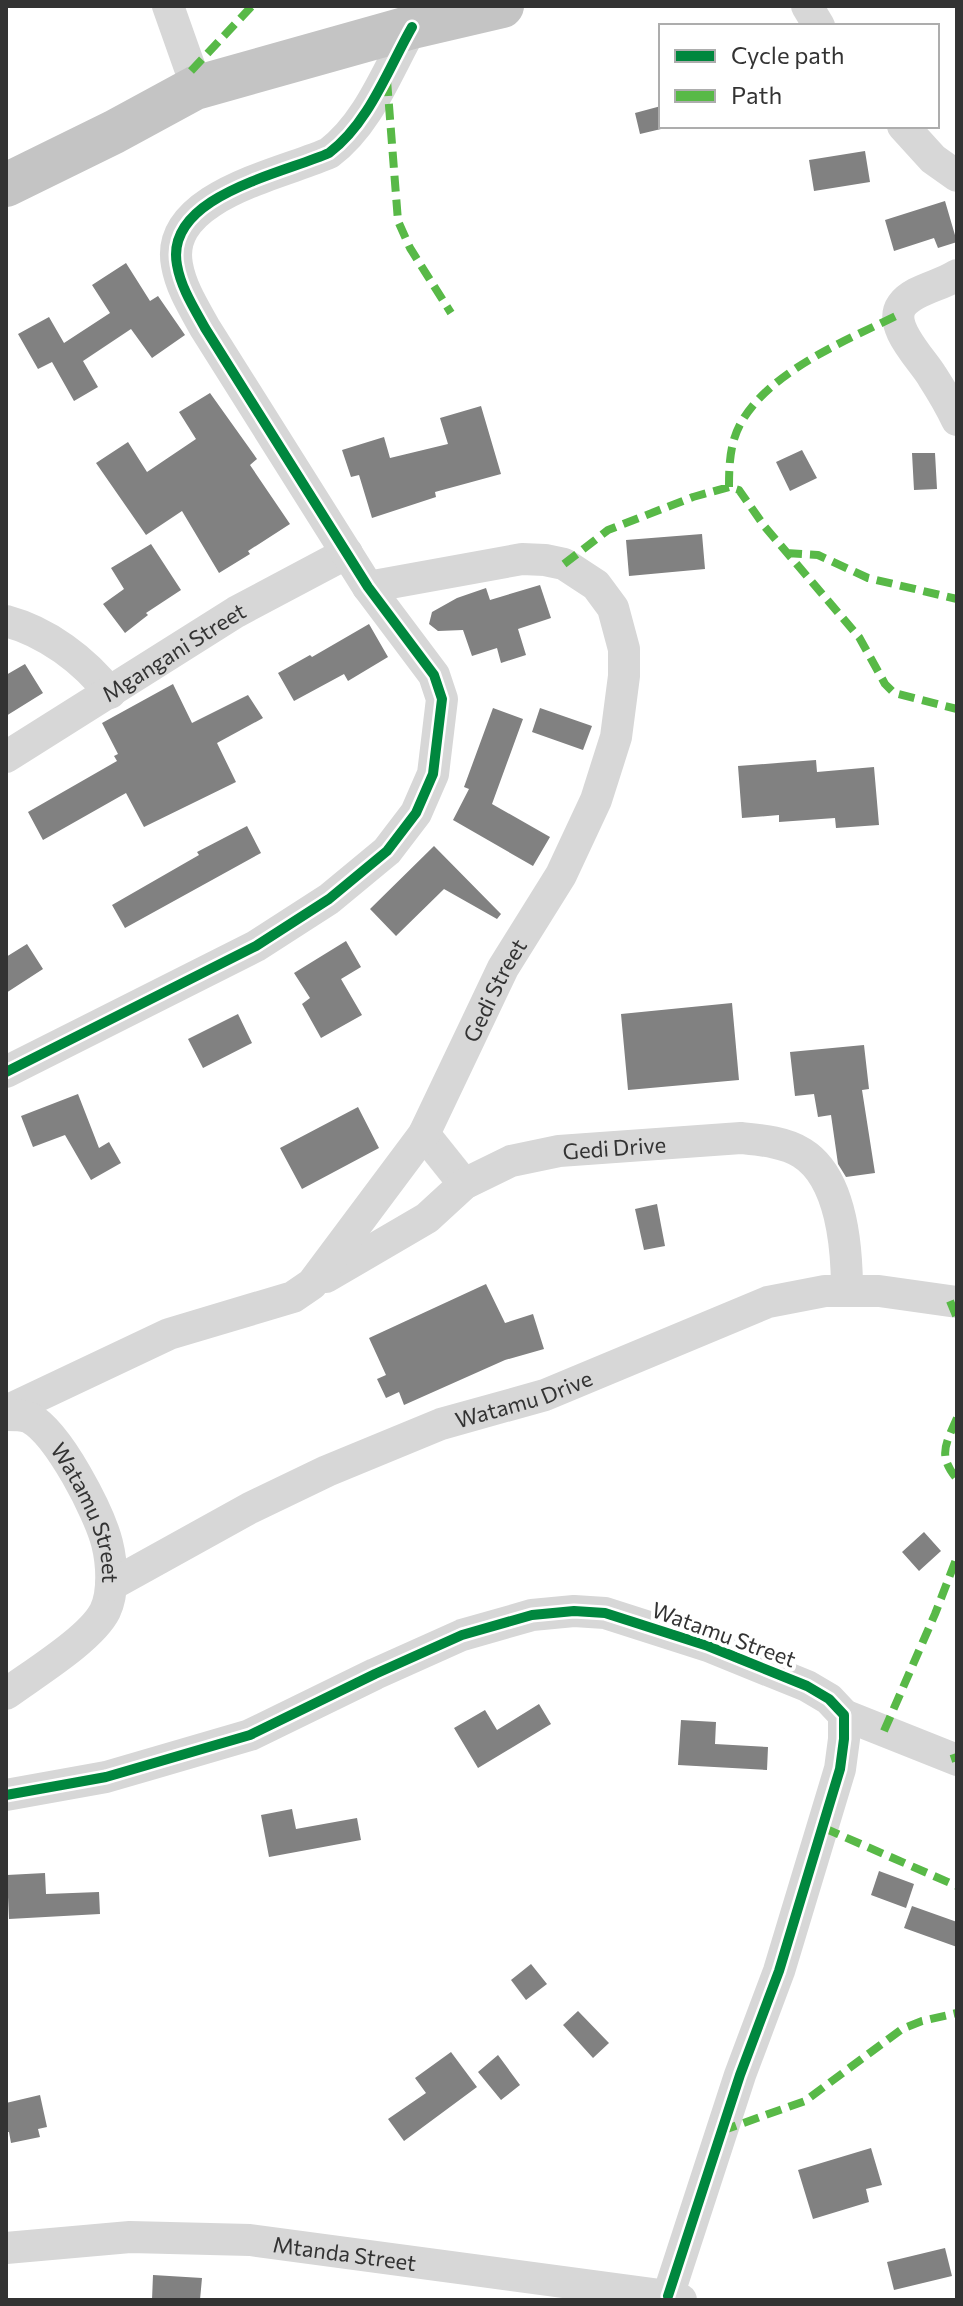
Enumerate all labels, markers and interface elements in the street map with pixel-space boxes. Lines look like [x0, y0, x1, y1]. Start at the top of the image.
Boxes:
legend [659, 24, 939, 128]
text: Cycle path [731, 40, 845, 69]
text: Path [731, 80, 782, 109]
street label: Mgangani Street [97, 596, 250, 707]
street label: Gedi Street [456, 933, 532, 1046]
street label: Gedi Drive [562, 1130, 667, 1164]
street label: Watamu Drive [452, 1363, 596, 1433]
street label: Watamu Street [46, 1437, 125, 1583]
street label: Watamu Street [648, 1595, 800, 1673]
street label: Mtanda Street [271, 2230, 418, 2276]

